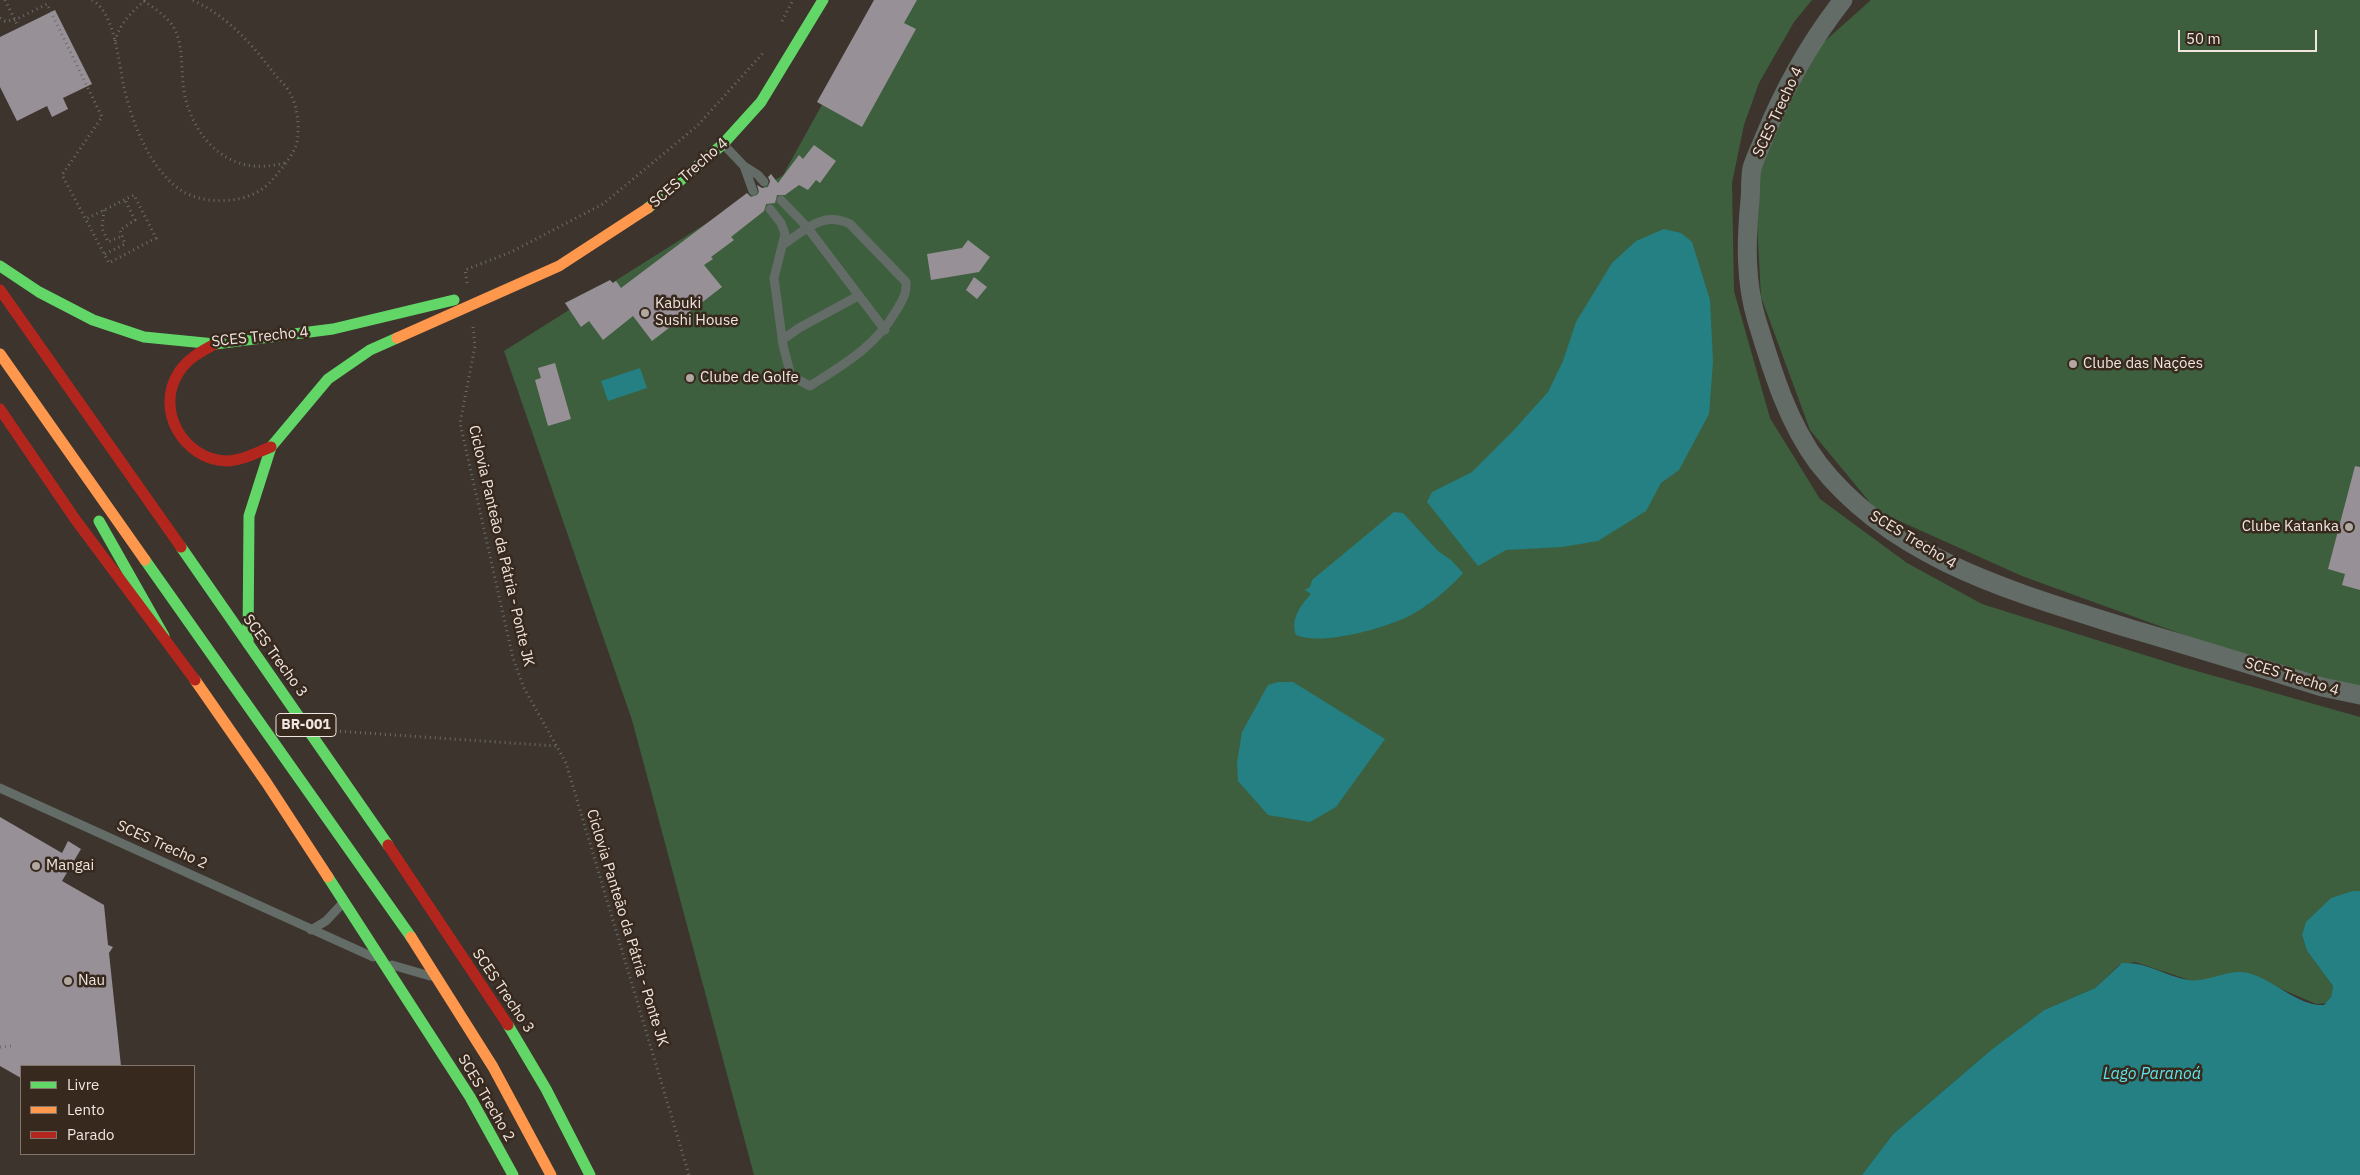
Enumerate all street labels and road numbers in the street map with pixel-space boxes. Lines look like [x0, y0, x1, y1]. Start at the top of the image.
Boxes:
street label: SCES Trecho 4 [1749, 64, 1807, 160]
street label: SCES Trecho 4 [646, 134, 732, 212]
street label: SCES Trecho 4 [211, 323, 309, 351]
street label: Ciclovia Panteão da Pátria - Ponte JK [464, 424, 538, 668]
street label: SCES Trecho 4 [1867, 507, 1959, 573]
street label: SCES Trecho 3 [239, 611, 311, 701]
street label: SCES Trecho 4 [2243, 654, 2341, 700]
road number: BR-001 [276, 714, 336, 736]
street label: Ciclovia Panteão da Pátria - Ponte JK [582, 807, 672, 1049]
street label: SCES Trecho 2 [114, 817, 210, 873]
street label: SCES Trecho 3 [468, 946, 538, 1036]
street label: SCES Trecho 2 [454, 1051, 518, 1145]

